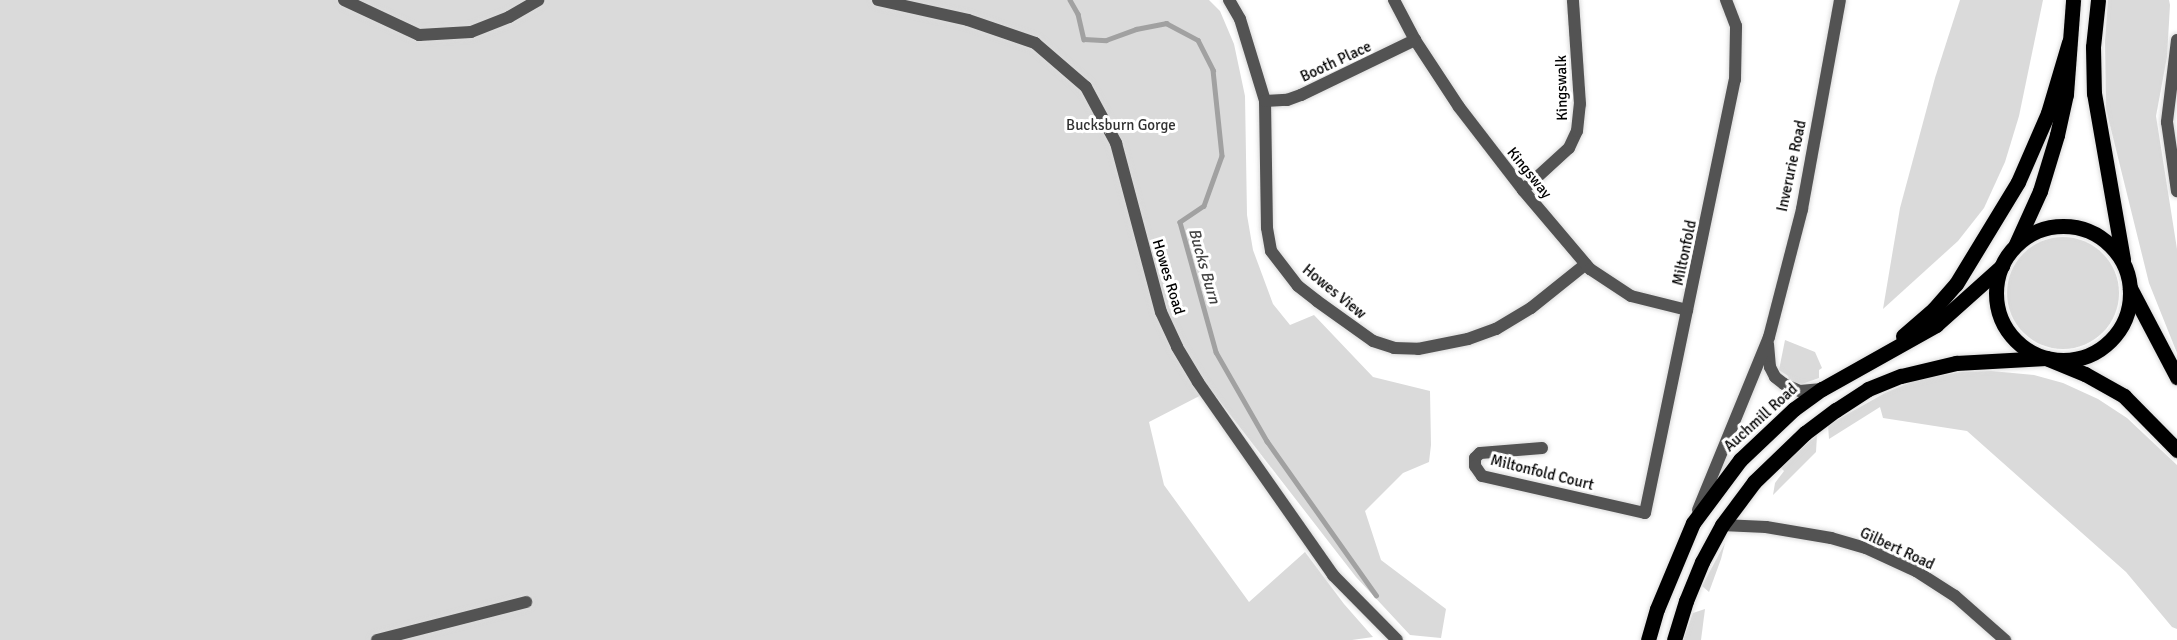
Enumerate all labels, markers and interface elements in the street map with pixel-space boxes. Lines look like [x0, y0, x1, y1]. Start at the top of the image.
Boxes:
street label: Booth Place [1298, 38, 1374, 86]
street label: Kingswalk [1552, 55, 1572, 121]
park label: Bucksburn Gorge [1066, 117, 1176, 135]
street label: Inverurie Road [1774, 119, 1810, 213]
street label: Kingsway [1503, 144, 1555, 202]
street label: Miltonfold [1669, 219, 1701, 287]
water label: Bucks Burn [1184, 226, 1224, 306]
street label: Howes Road [1148, 237, 1188, 317]
street label: Howes View [1299, 261, 1369, 323]
street label: Auchmill Road [1721, 380, 1801, 456]
street label: Miltonfold Court [1489, 451, 1595, 495]
street label: Gilbert Road [1857, 524, 1937, 574]

